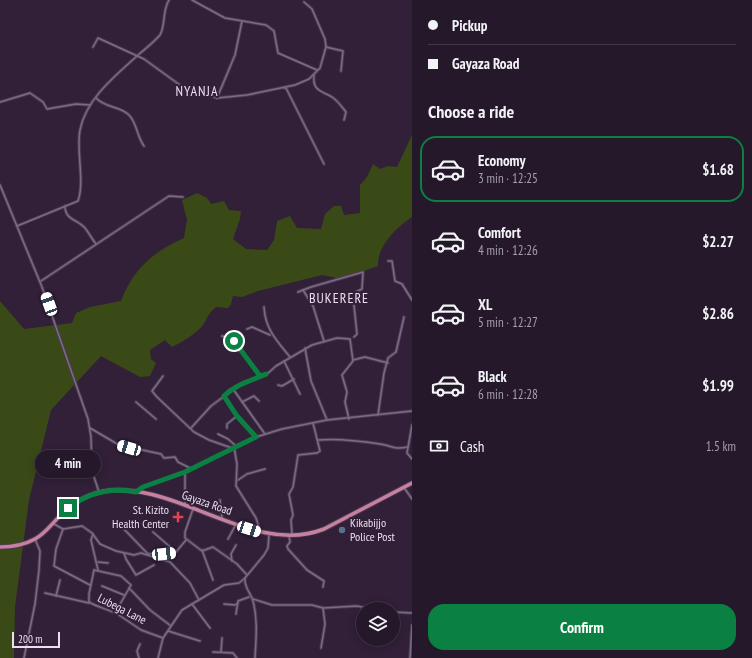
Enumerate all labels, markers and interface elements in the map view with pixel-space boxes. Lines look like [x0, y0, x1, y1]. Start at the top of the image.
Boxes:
text: Pickup [452, 16, 487, 35]
text: Gayaza Road [452, 54, 519, 73]
district label: NYANJA [175, 82, 219, 100]
text: Choose a ride [428, 100, 514, 123]
icon: car [430, 151, 466, 187]
text: Economy [478, 151, 526, 170]
text: $1.68 [702, 160, 734, 179]
text: 3 min · 12:25 [478, 170, 538, 187]
icon: car [430, 223, 466, 259]
text: Comfort [478, 223, 521, 242]
text: $2.27 [702, 232, 734, 251]
text: 4 min · 12:26 [478, 242, 538, 259]
district label: BUKERERE [309, 289, 369, 307]
car [39, 291, 59, 317]
icon: car [430, 295, 466, 331]
text: XL [478, 295, 492, 314]
text: $2.86 [702, 304, 734, 323]
text: 5 min · 12:27 [478, 314, 538, 331]
route start [225, 332, 243, 350]
icon: car [430, 367, 466, 403]
text: Black [478, 367, 507, 386]
text: $1.99 [702, 376, 734, 395]
text: 6 min · 12:28 [478, 386, 538, 403]
icon: cash [428, 435, 450, 457]
text: Cash [460, 437, 484, 456]
text: 1.5 km [706, 438, 736, 455]
car [116, 439, 142, 457]
callout: 4 min [35, 450, 101, 478]
text: 4 min [55, 455, 81, 472]
street label: Gayaza Road [180, 487, 234, 518]
route end [59, 499, 77, 517]
place label: St. Kizito Health Center [112, 502, 170, 531]
marker: St. Kizito Health Center [172, 511, 184, 523]
place label: Kikabijjo Police Post [350, 515, 396, 544]
car [236, 520, 262, 538]
marker: Kikabijjo Police Post [337, 525, 347, 535]
car [151, 547, 177, 561]
street label: Lubega Lane [95, 590, 149, 627]
map controls [356, 602, 400, 646]
button: layers [356, 602, 400, 646]
button: Confirm [428, 604, 736, 650]
scale bar [12, 630, 60, 649]
text: 200 m [18, 632, 42, 646]

